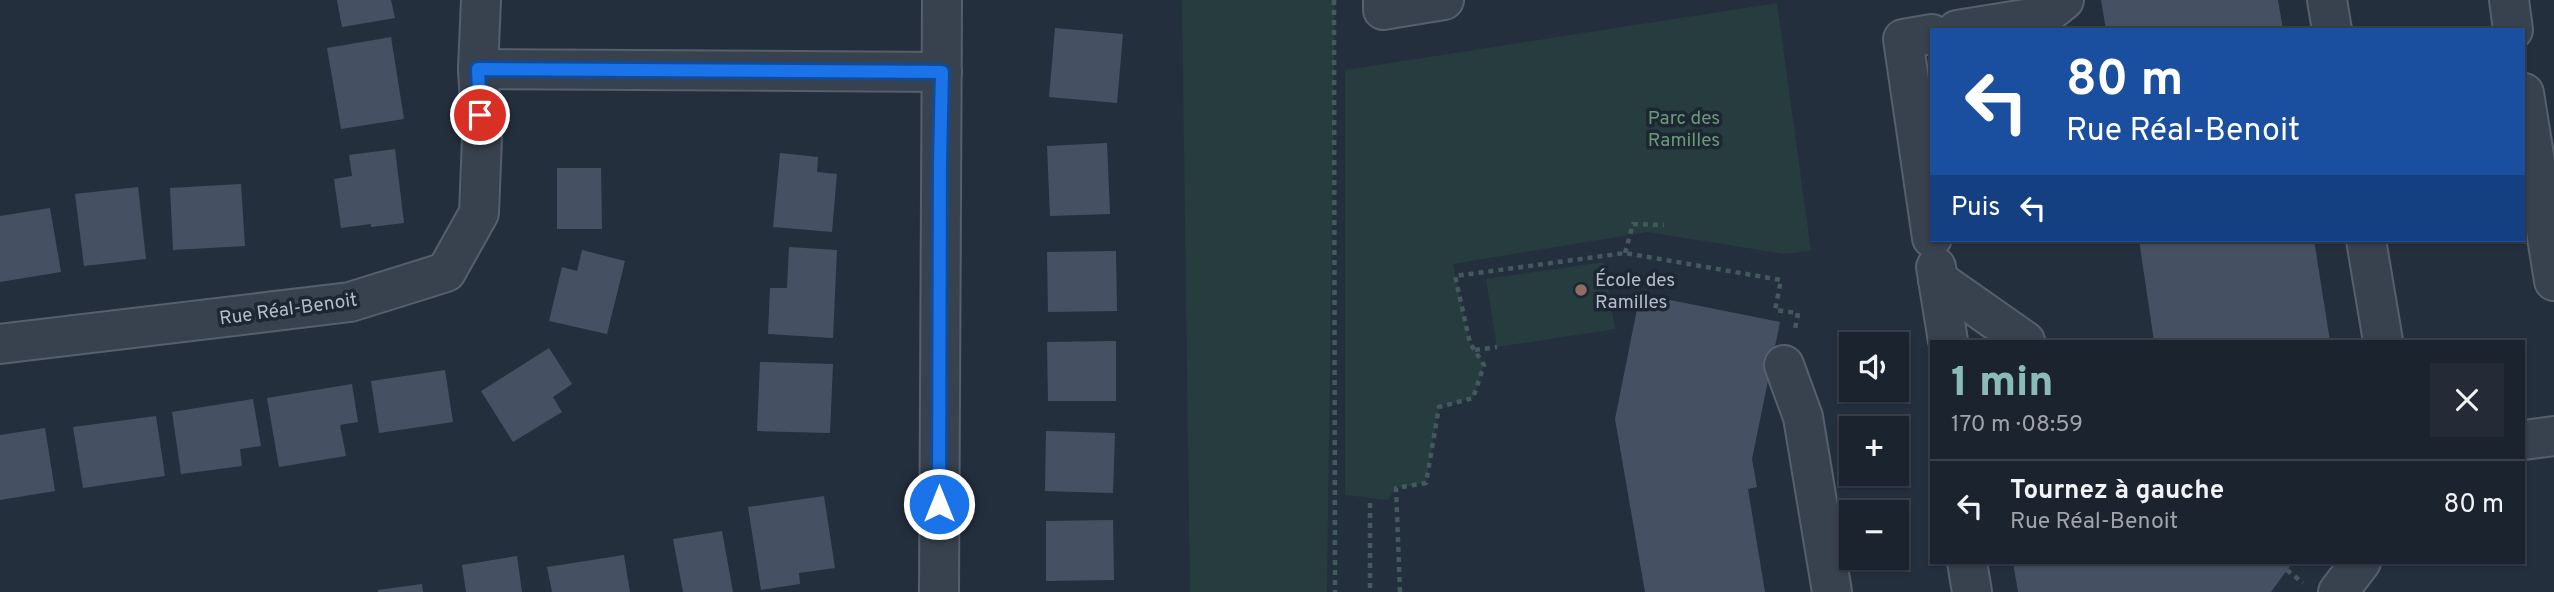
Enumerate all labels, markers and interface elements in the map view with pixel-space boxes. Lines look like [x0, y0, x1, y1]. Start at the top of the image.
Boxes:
text: 80 m [2066, 51, 2183, 113]
icon: left [1951, 56, 2042, 147]
pin [450, 85, 510, 145]
icon: arrive [461, 96, 499, 134]
park label: Parc des Ramilles [1648, 107, 1720, 153]
text: Rue Réal-Benoit [2066, 112, 2300, 152]
icon: left [2014, 189, 2052, 227]
text: Puis [1951, 192, 2000, 225]
place label: École des Ramilles [1595, 268, 1675, 315]
marker: École des Ramilles [1573, 282, 1589, 298]
street label: Rue Réal-Benoit [218, 288, 359, 332]
map controls [1839, 332, 1909, 570]
button: sound [1839, 332, 1909, 402]
text: 1 min [1951, 358, 2054, 411]
button: close [2430, 363, 2504, 437]
text: 170 m · 08:59 [1951, 411, 2083, 440]
button: + [1839, 416, 1909, 486]
position arrow [902, 467, 976, 541]
text: Tournez à gauche [2010, 475, 2224, 508]
icon: left [1951, 487, 1989, 525]
text: 80 m [2444, 489, 2504, 522]
button: − [1839, 500, 1909, 570]
text: Rue Réal-Benoit [2010, 508, 2178, 537]

